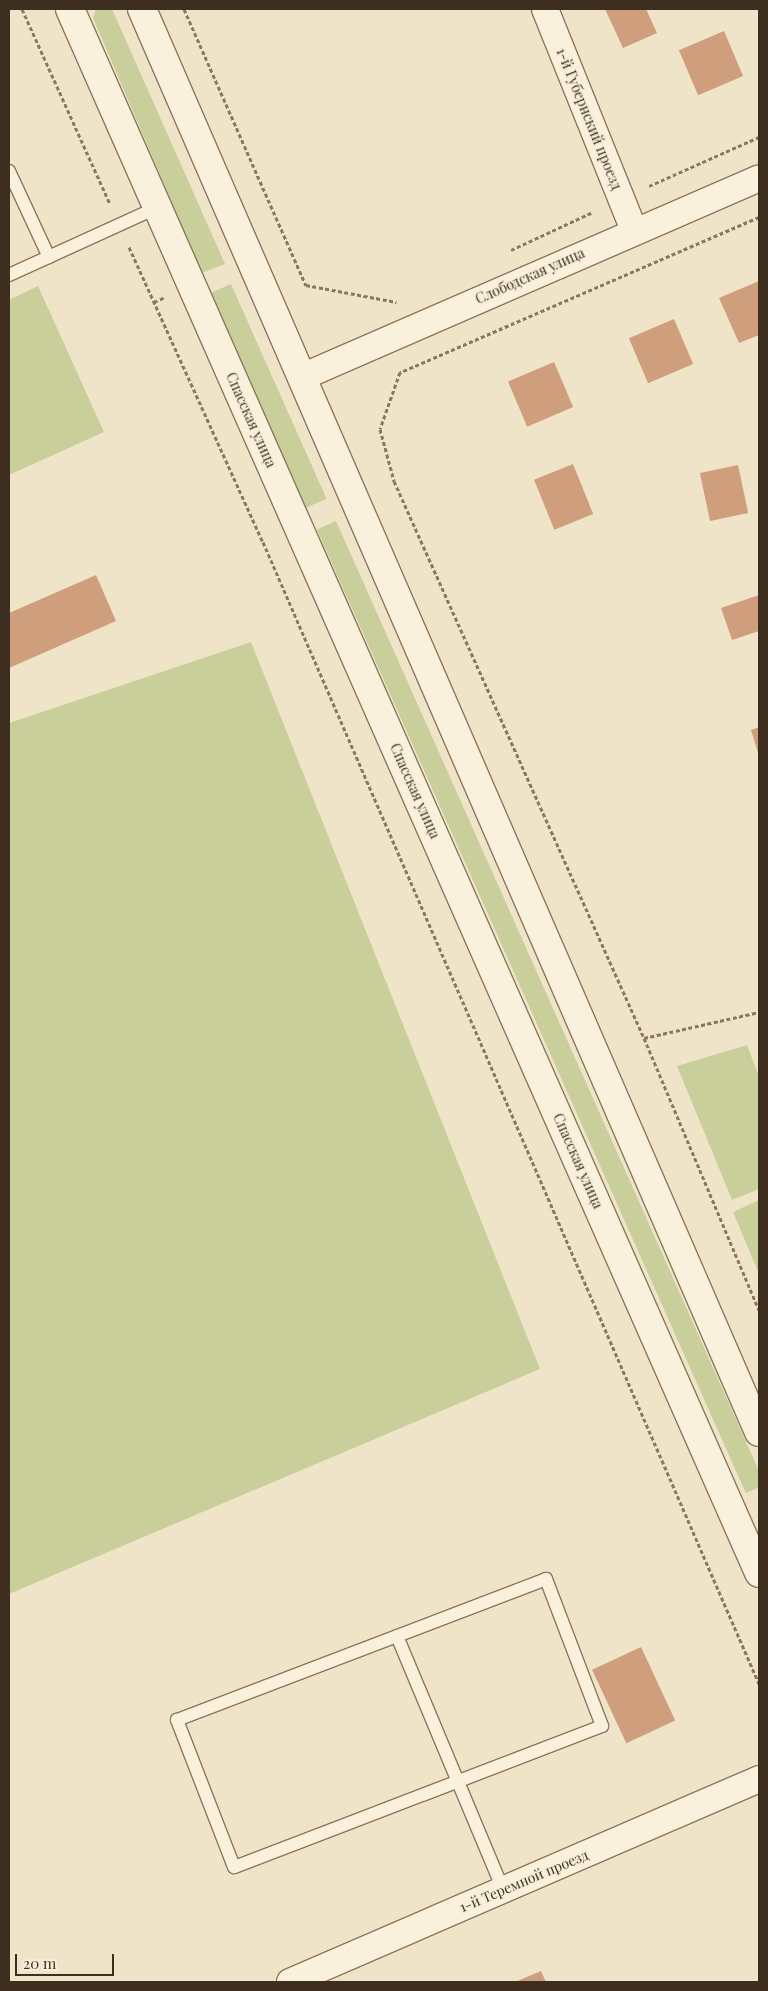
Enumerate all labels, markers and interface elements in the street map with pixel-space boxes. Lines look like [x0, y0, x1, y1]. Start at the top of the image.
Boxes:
street label: 1-й Губернский проезд [553, 46, 625, 192]
street label: Слободская улица [473, 244, 587, 308]
street label: Спасская улица [222, 370, 280, 470]
street label: Спасская улица [386, 741, 444, 841]
street label: Спасская улица [549, 1111, 607, 1211]
street label: 1-й Теремной проезд [457, 1846, 591, 1916]
scale bar [18, 1944, 116, 1976]
text: 20 m [23, 1953, 56, 1973]

